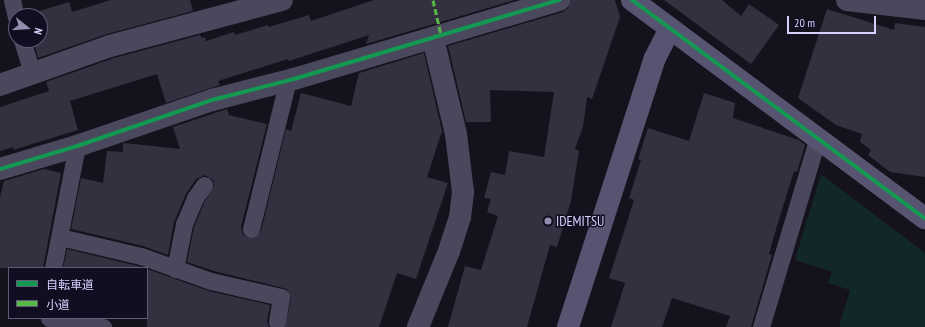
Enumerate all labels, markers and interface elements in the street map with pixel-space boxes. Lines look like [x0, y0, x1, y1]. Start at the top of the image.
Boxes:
north arrow [8, 8, 48, 48]
scale bar [789, 8, 878, 34]
text: 20 m [794, 15, 815, 30]
text: N [31, 26, 46, 36]
place label: IDEMITSU [556, 213, 604, 229]
marker: IDEMITSU [543, 216, 553, 226]
legend [8, 267, 148, 319]
text: 自転車道 [46, 277, 94, 292]
text: 小道 [46, 297, 70, 312]

